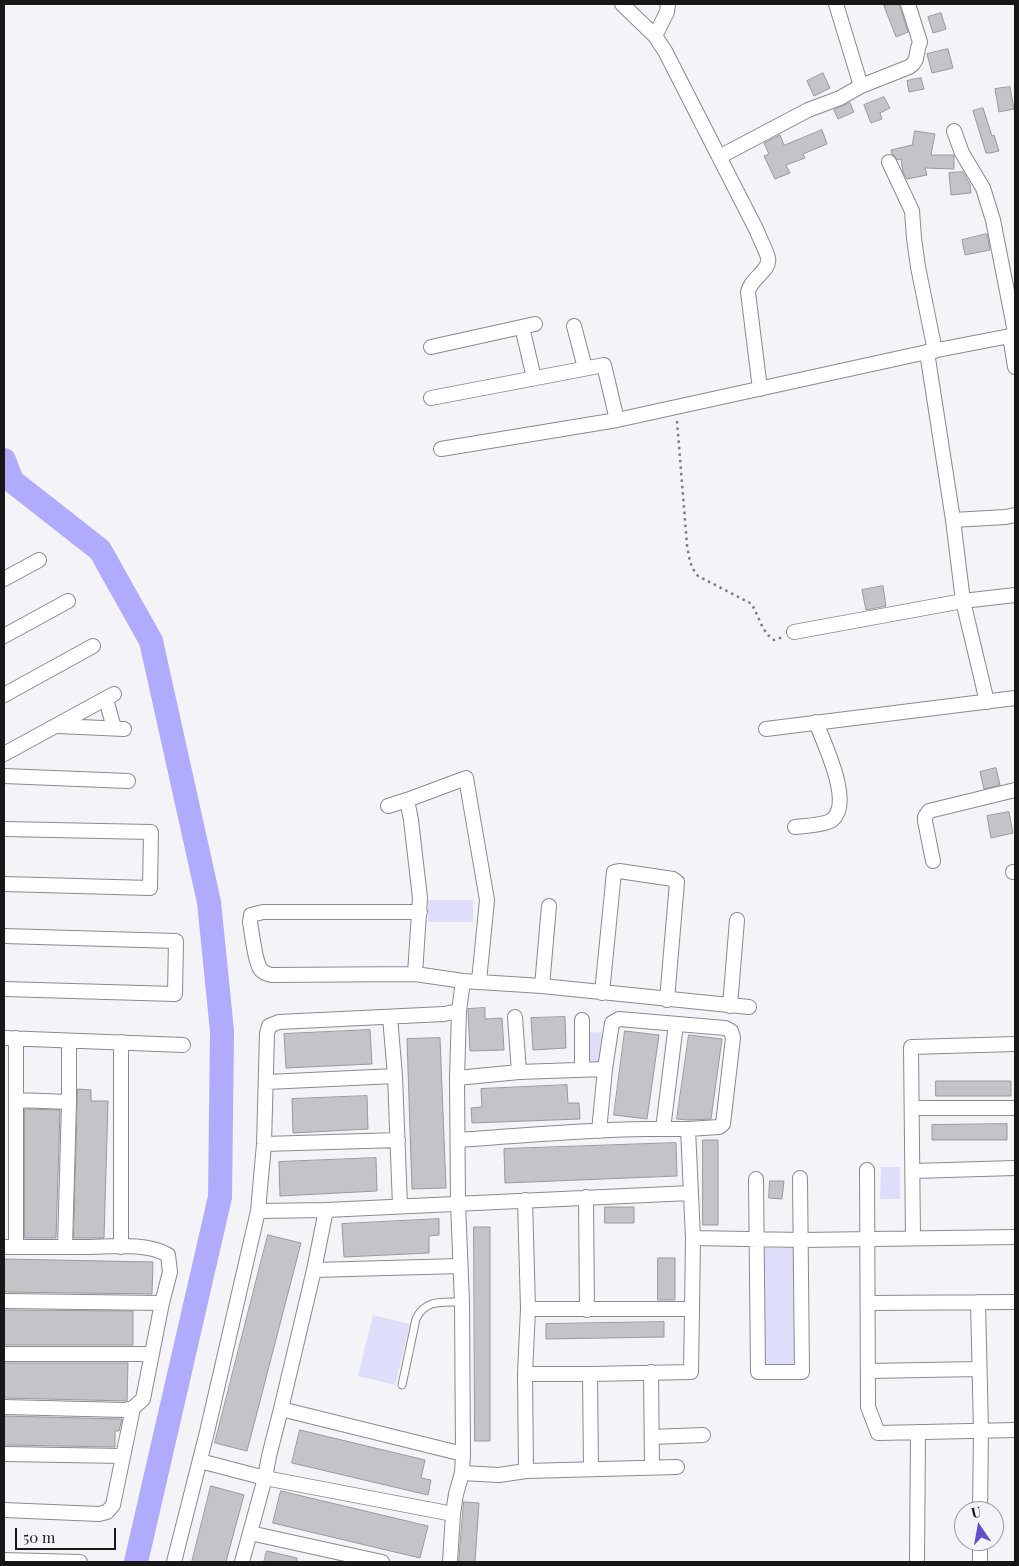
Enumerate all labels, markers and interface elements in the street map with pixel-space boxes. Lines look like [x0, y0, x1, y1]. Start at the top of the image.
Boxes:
north arrow [954, 1501, 1004, 1551]
text: U [969, 1502, 983, 1522]
scale bar [18, 1518, 119, 1550]
text: 50 m [23, 1527, 55, 1547]

